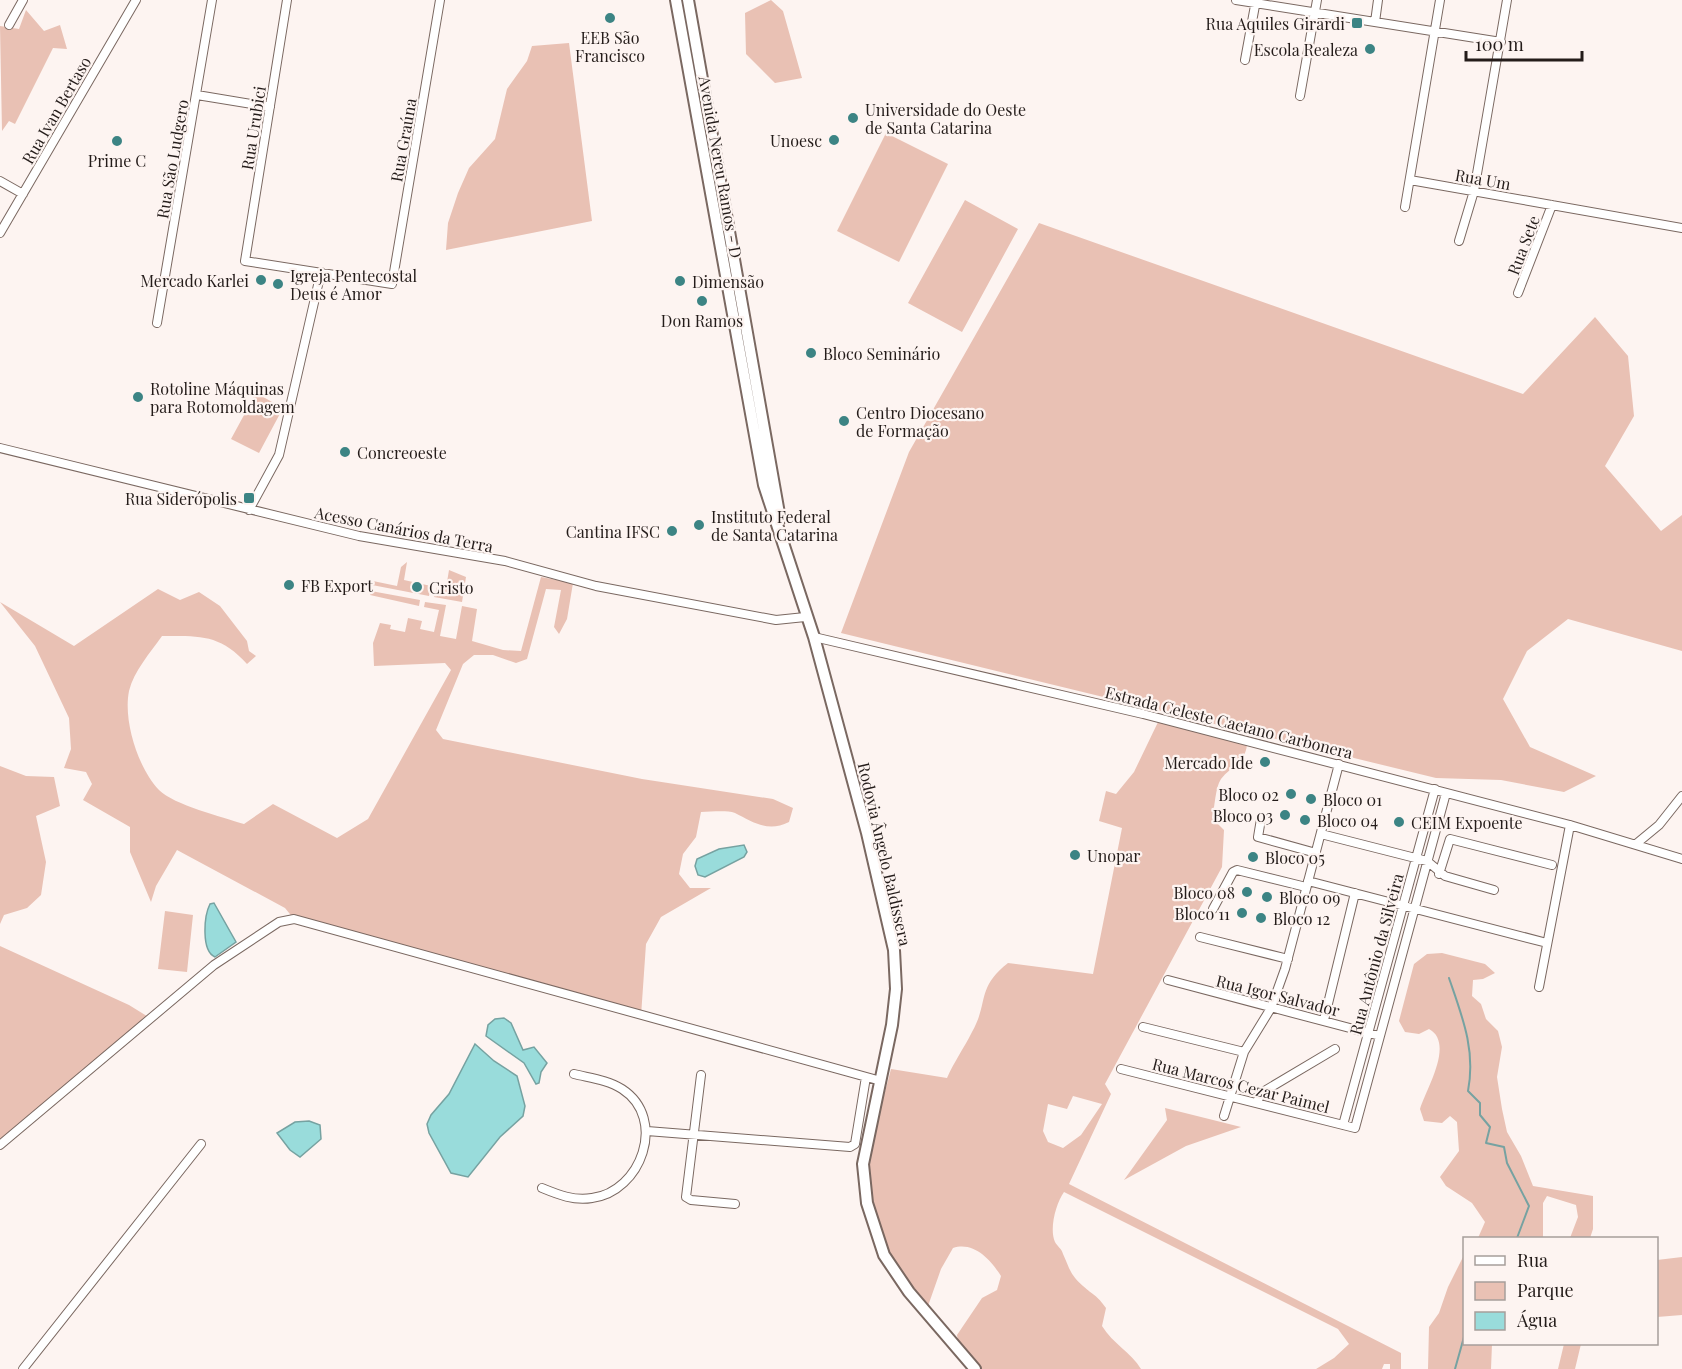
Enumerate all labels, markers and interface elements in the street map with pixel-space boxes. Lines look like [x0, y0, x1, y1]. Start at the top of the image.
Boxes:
marker: EEB São Francisco [603, 11, 617, 25]
place label: Rua Aquiles Girardi [1206, 13, 1345, 34]
marker: Rua Aquiles Girardi [1350, 16, 1364, 30]
scale bar [1466, 24, 1582, 62]
place label: EEB São Francisco [575, 27, 645, 66]
text: 100 m [1475, 32, 1524, 56]
place label: Escola Realeza [1254, 39, 1358, 60]
marker: Escola Realeza [1363, 42, 1377, 56]
street label: Rua Ivan Bertaso [17, 52, 95, 167]
street label: Avenida Nereu Ramos - D [694, 73, 747, 260]
street label: Rua Urubici [236, 84, 270, 171]
street label: Rua Graúna [385, 97, 421, 183]
street label: Rua São Ludgero [151, 98, 193, 220]
place label: Universidade do Oeste de Santa Catarina [865, 99, 1026, 138]
marker: Universidade do Oeste de Santa Catarina [846, 111, 860, 125]
place label: Unoesc [770, 130, 822, 151]
marker: Unoesc [827, 133, 841, 147]
marker: Prime C [110, 134, 124, 148]
place label: Prime C [88, 150, 146, 171]
street label: Rua Um [1453, 164, 1513, 194]
street label: Rua Sete [1502, 212, 1544, 278]
place label: Igreja Pentecostal Deus é Amor [290, 265, 418, 304]
place label: Mercado Karlei [140, 270, 249, 291]
place label: Dimensão [692, 271, 764, 292]
marker: Mercado Karlei [254, 273, 268, 287]
marker: Dimensão [673, 274, 687, 288]
marker: Igreja Pentecostal Deus é Amor [271, 277, 285, 291]
marker: Don Ramos [695, 294, 709, 308]
place label: Don Ramos [661, 310, 743, 331]
place label: Bloco Seminário [823, 343, 940, 364]
marker: Bloco Seminário [804, 346, 818, 360]
place label: Rotoline Máquinas para Rotomoldagem [150, 378, 295, 417]
marker: Rotoline Máquinas para Rotomoldagem [131, 390, 145, 404]
place label: Centro Diocesano de Formação [856, 402, 984, 441]
marker: Centro Diocesano de Formação [837, 414, 851, 428]
place label: Concreoeste [357, 442, 447, 463]
marker: Concreoeste [338, 445, 352, 459]
place label: Rua Siderópolis [125, 488, 237, 509]
marker: Rua Siderópolis [242, 491, 256, 505]
street label: Acesso Canários da Terra [312, 501, 495, 557]
place label: Instituto Federal de Santa Catarina [711, 506, 838, 545]
marker: Instituto Federal de Santa Catarina [692, 518, 706, 532]
place label: Cantina IFSC [566, 521, 660, 542]
marker: Cantina IFSC [665, 524, 679, 538]
place label: FB Export [301, 575, 373, 596]
place label: Cristo [429, 577, 474, 598]
marker: FB Export [282, 578, 296, 592]
marker: Cristo [410, 580, 424, 594]
street label: Estrada Celeste Caetano Carbonera [1103, 681, 1355, 763]
place label: Mercado Ide [1164, 752, 1253, 773]
marker: Mercado Ide [1258, 755, 1272, 769]
street label: Rodovia Ângelo Baldissera [854, 760, 916, 948]
place label: Bloco 02 [1218, 784, 1279, 805]
marker: Bloco 02 [1284, 787, 1298, 801]
place label: Bloco 01 [1323, 789, 1382, 810]
marker: Bloco 01 [1304, 792, 1318, 806]
place label: Bloco 03 [1213, 805, 1273, 826]
marker: Bloco 03 [1278, 808, 1292, 822]
place label: Bloco 04 [1317, 810, 1378, 831]
place label: CEIM Expoente [1411, 812, 1523, 833]
marker: Bloco 04 [1298, 813, 1312, 827]
marker: CEIM Expoente [1392, 815, 1406, 829]
place label: Unopar [1087, 845, 1140, 866]
place label: Bloco 05 [1265, 847, 1325, 868]
marker: Unopar [1068, 848, 1082, 862]
marker: Bloco 05 [1246, 850, 1260, 864]
street label: Rua Antônio da Silveira [1344, 871, 1408, 1037]
place label: Bloco 08 [1174, 882, 1235, 903]
marker: Bloco 08 [1240, 885, 1254, 899]
place label: Bloco 09 [1279, 887, 1340, 908]
marker: Bloco 09 [1260, 890, 1274, 904]
place label: Bloco 11 [1175, 903, 1230, 924]
marker: Bloco 11 [1235, 906, 1249, 920]
place label: Bloco 12 [1273, 908, 1330, 929]
marker: Bloco 12 [1254, 911, 1268, 925]
street label: Rua Igor Salvador [1214, 969, 1342, 1021]
street label: Rua Marcos Cezar Paimel [1150, 1053, 1332, 1117]
legend [1463, 1237, 1658, 1345]
text: Rua [1517, 1248, 1548, 1272]
text: Parque [1517, 1278, 1574, 1302]
text: Água [1516, 1308, 1557, 1332]

